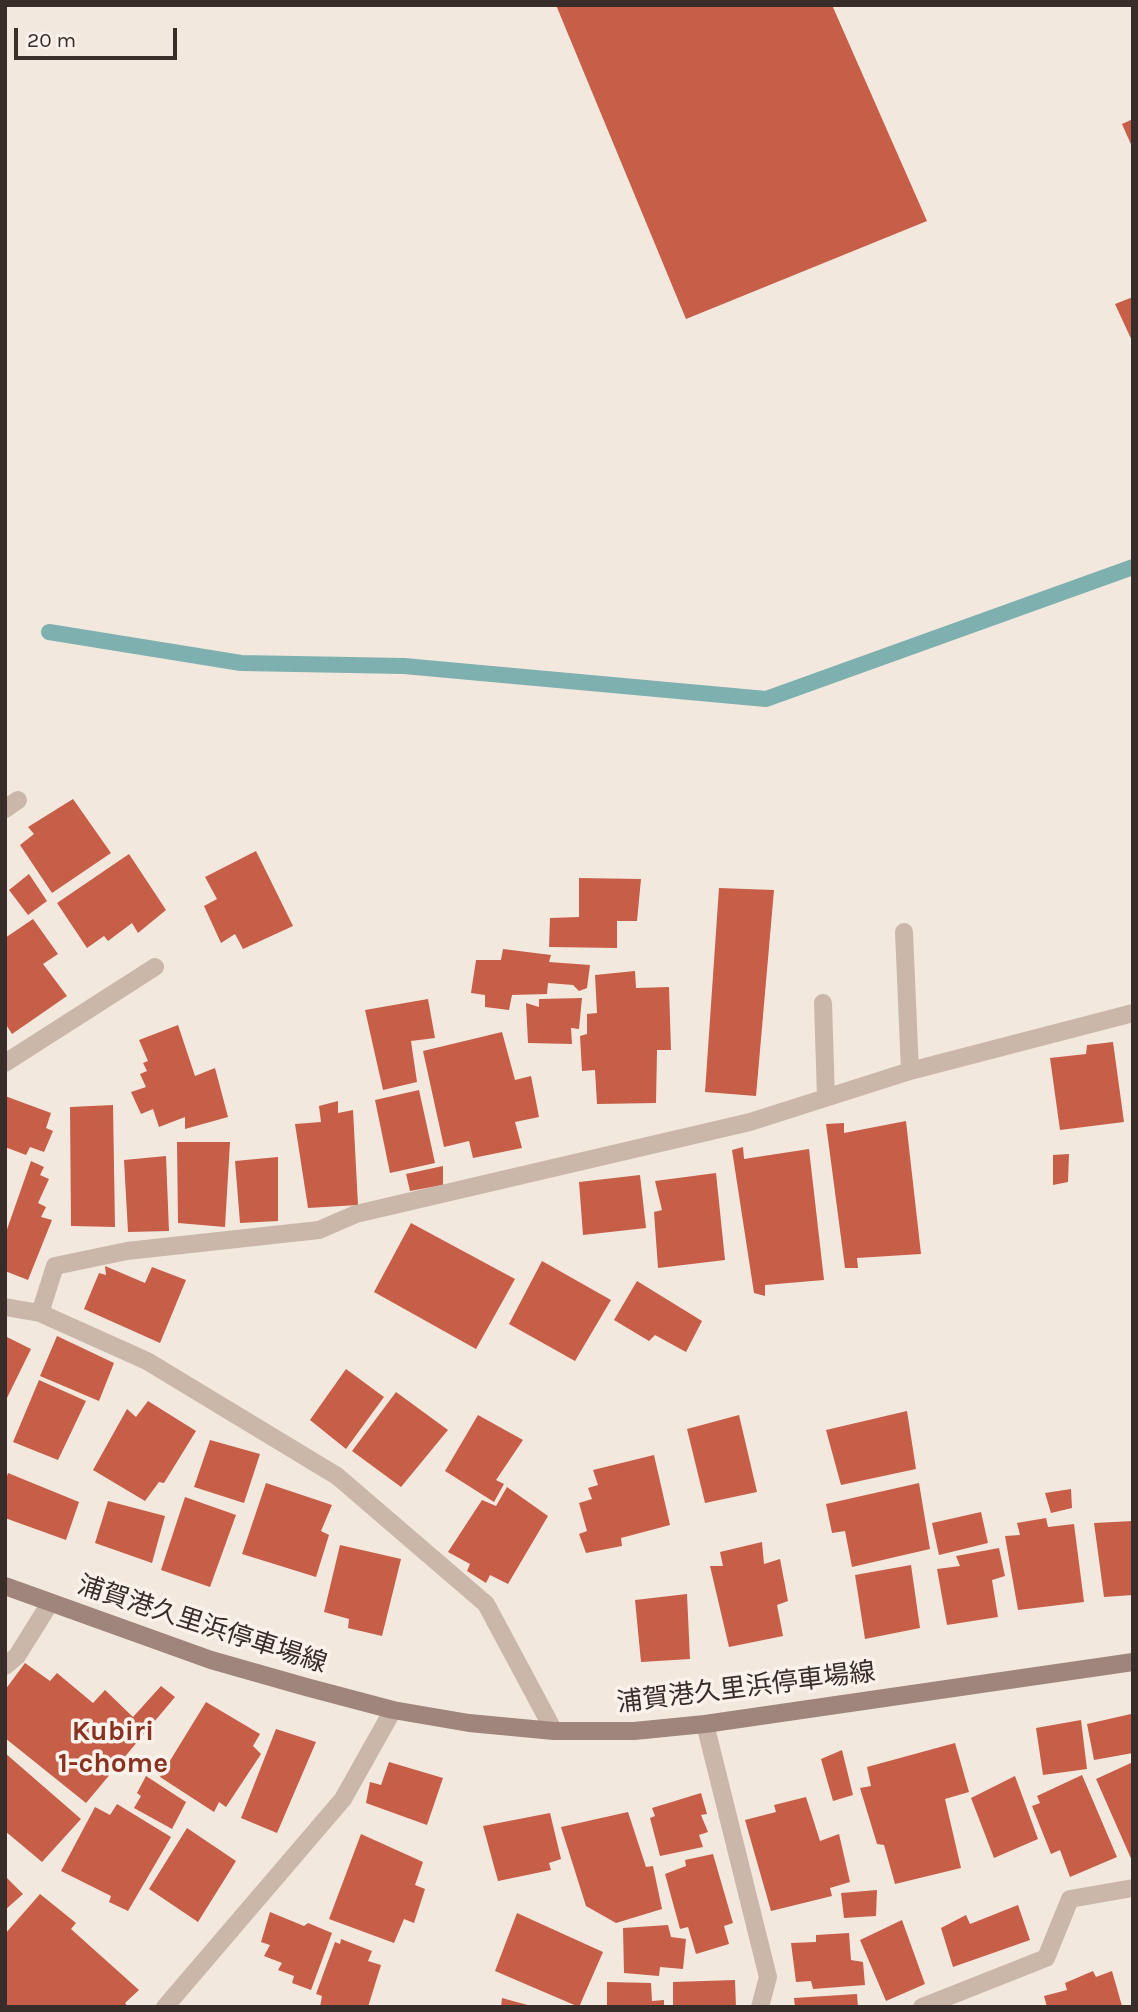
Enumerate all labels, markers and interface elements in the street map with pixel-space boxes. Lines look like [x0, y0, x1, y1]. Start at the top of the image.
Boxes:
scale bar [18, 14, 180, 58]
text: 20 m [27, 28, 76, 52]
street label: 浦賀港久里浜停車場線 [74, 1570, 330, 1680]
street label: 浦賀港久里浜停車場線 [615, 1657, 877, 1719]
district label: Kubiri 1-chome [58, 1715, 168, 1781]

